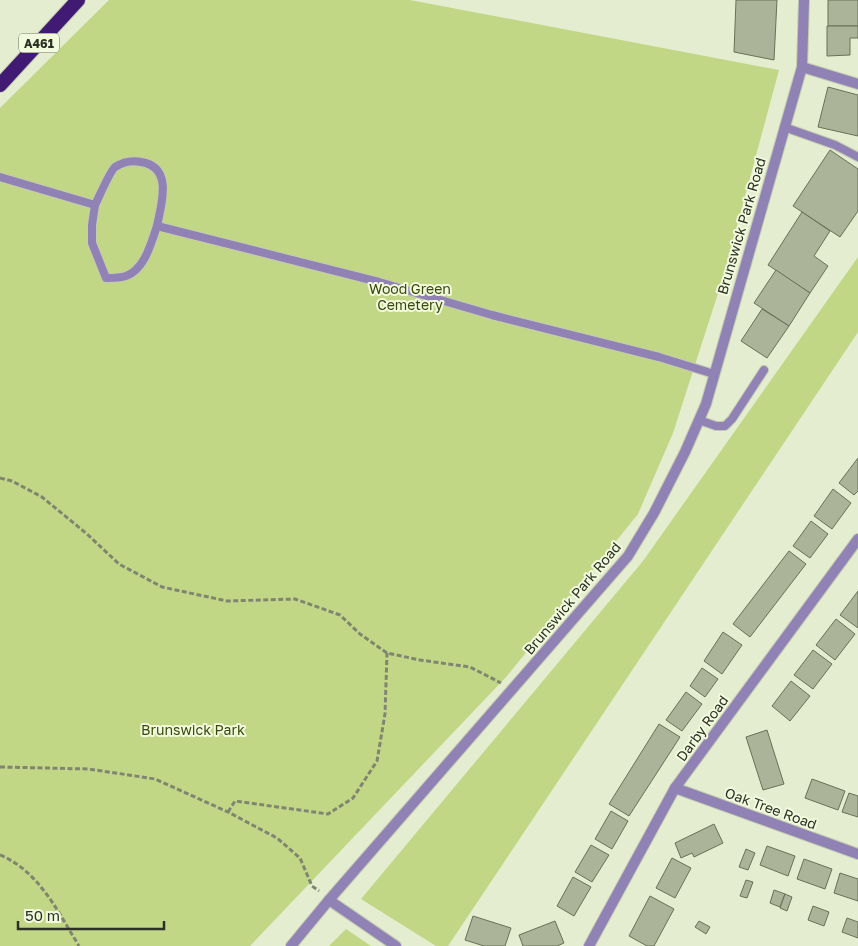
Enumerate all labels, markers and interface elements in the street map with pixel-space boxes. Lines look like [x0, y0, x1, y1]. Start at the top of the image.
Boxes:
road number: A461 [19, 34, 59, 52]
street label: Brunswick Park Road [713, 156, 769, 296]
park label: Wood Green Cemetery [369, 280, 451, 313]
street label: Brunswick Park Road [520, 538, 624, 658]
street label: Darby Road [672, 692, 732, 764]
park label: Brunswick Park [141, 721, 245, 738]
street label: Oak Tree Road [723, 784, 819, 832]
scale bar [18, 898, 164, 930]
text: 50 m [25, 906, 60, 924]

